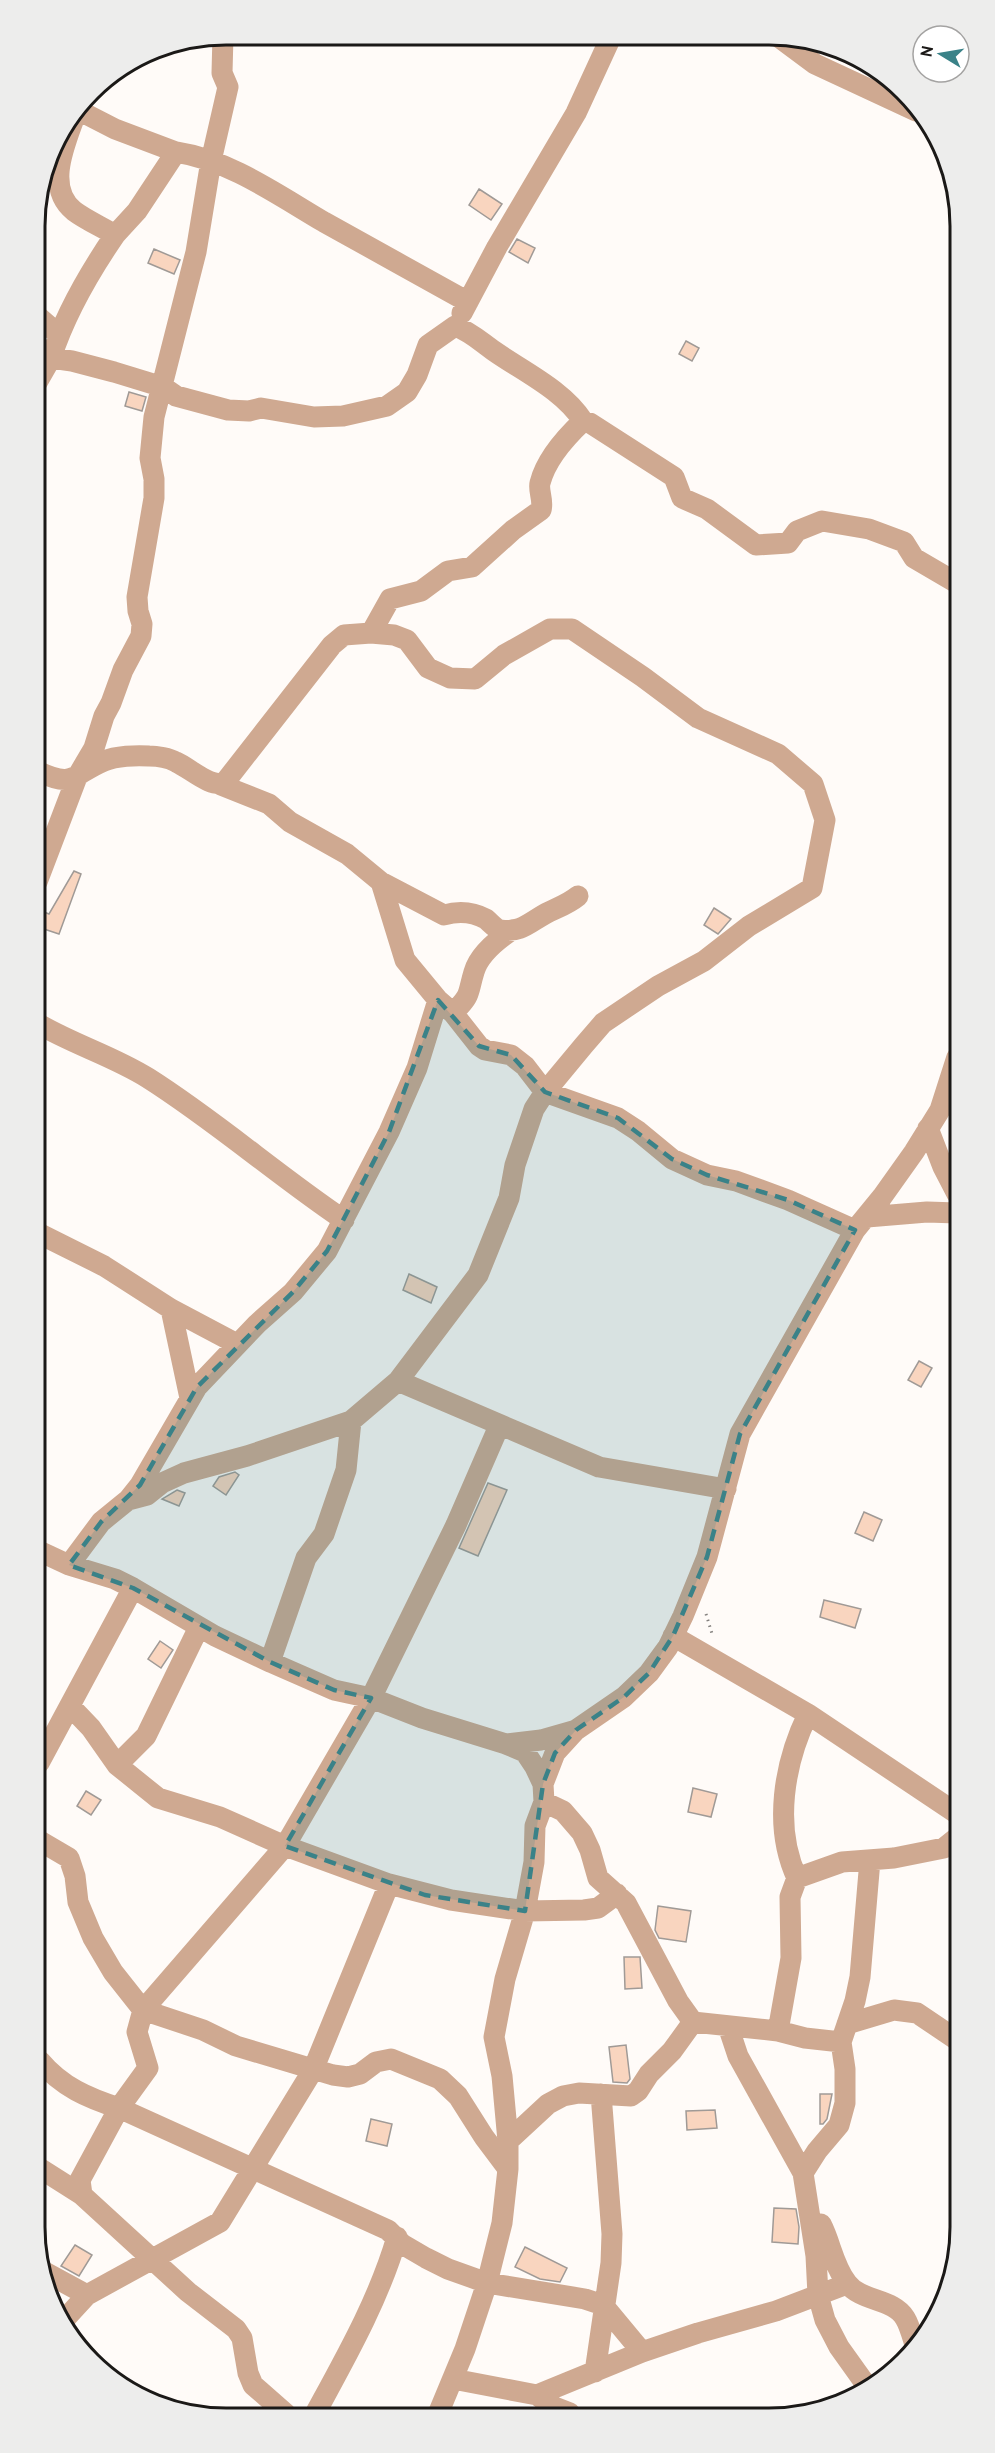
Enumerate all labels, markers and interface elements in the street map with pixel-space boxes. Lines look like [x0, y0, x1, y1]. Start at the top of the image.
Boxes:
north arrow [911, 24, 971, 84]
text: N [915, 44, 937, 58]

